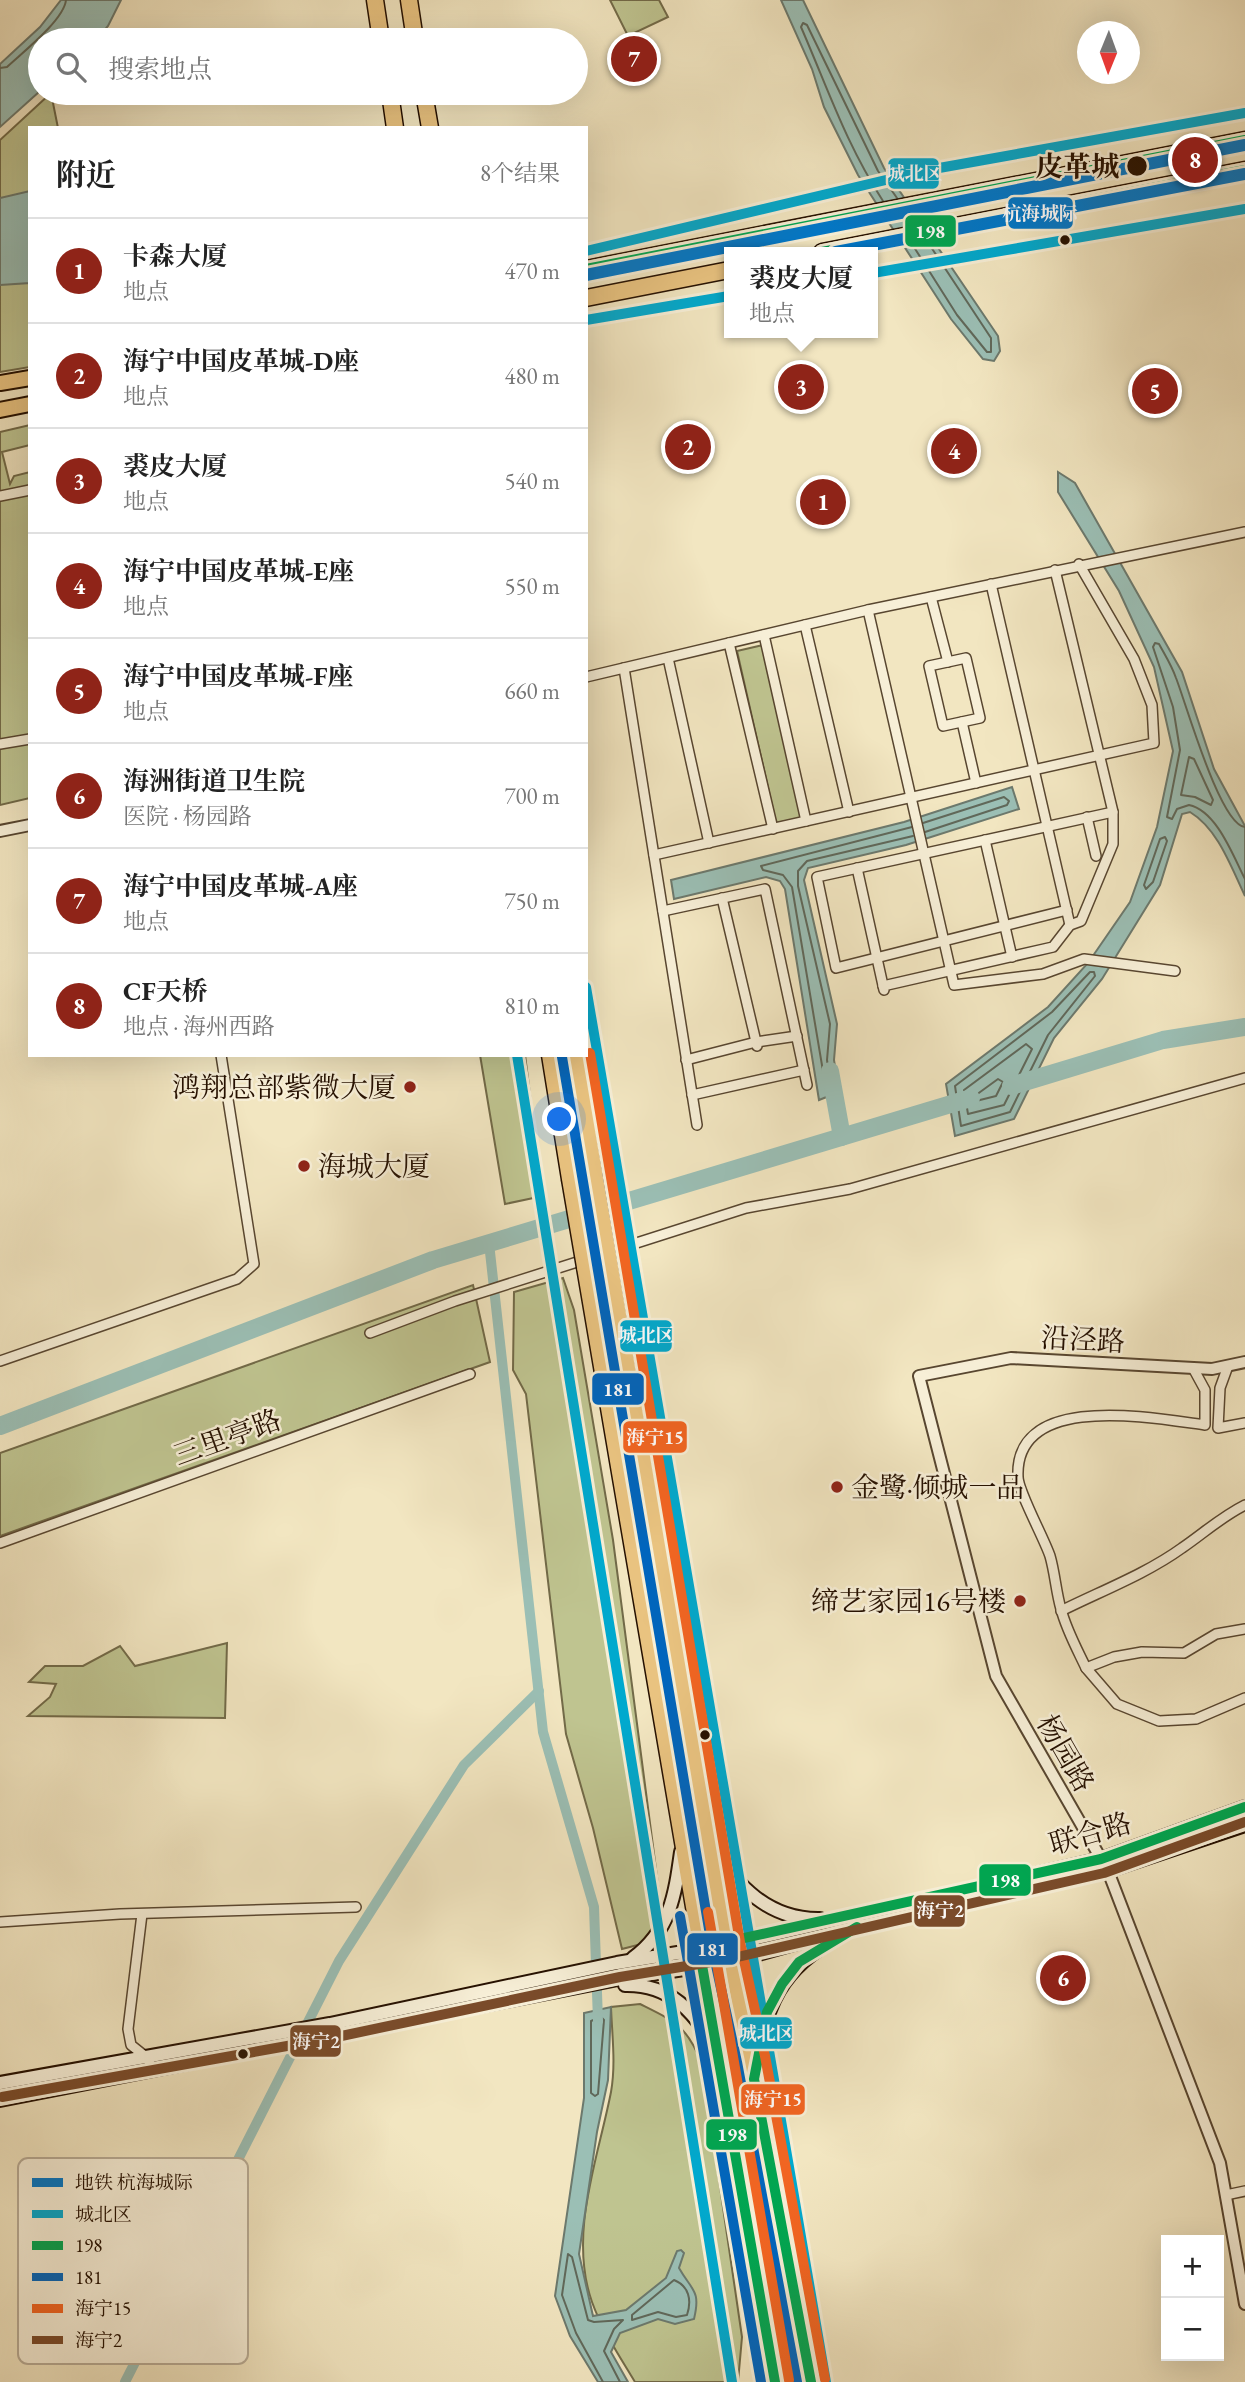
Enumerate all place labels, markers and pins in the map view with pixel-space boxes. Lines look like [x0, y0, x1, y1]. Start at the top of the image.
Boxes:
pin: 7 [611, 33, 657, 85]
pin: 8 [1172, 134, 1218, 186]
place label: 皮革城 [1035, 148, 1119, 184]
marker: 皮革城 [1125, 154, 1149, 178]
unlabelled marker [1058, 233, 1072, 247]
pin: 3 [778, 361, 824, 413]
pin: 5 [1132, 365, 1178, 417]
pin: 2 [665, 421, 711, 473]
pin: 4 [931, 425, 977, 477]
pin: 1 [800, 476, 846, 528]
place label: 鸿翔总部紫微大厦 [172, 1069, 396, 1105]
marker: 鸿翔总部紫微大厦 [402, 1079, 418, 1095]
place label: 海城大厦 [318, 1148, 430, 1184]
marker: 海城大厦 [296, 1158, 312, 1174]
place label: 金鹭·倾城一品 [851, 1469, 1025, 1505]
marker: 金鹭·倾城一品 [829, 1479, 845, 1495]
place label: 缔艺家园16号楼 [811, 1583, 1006, 1619]
marker: 缔艺家园16号楼 [1012, 1593, 1028, 1609]
unlabelled marker [698, 1728, 712, 1742]
pin: 6 [1040, 1952, 1086, 2004]
unlabelled marker [236, 2047, 250, 2061]

